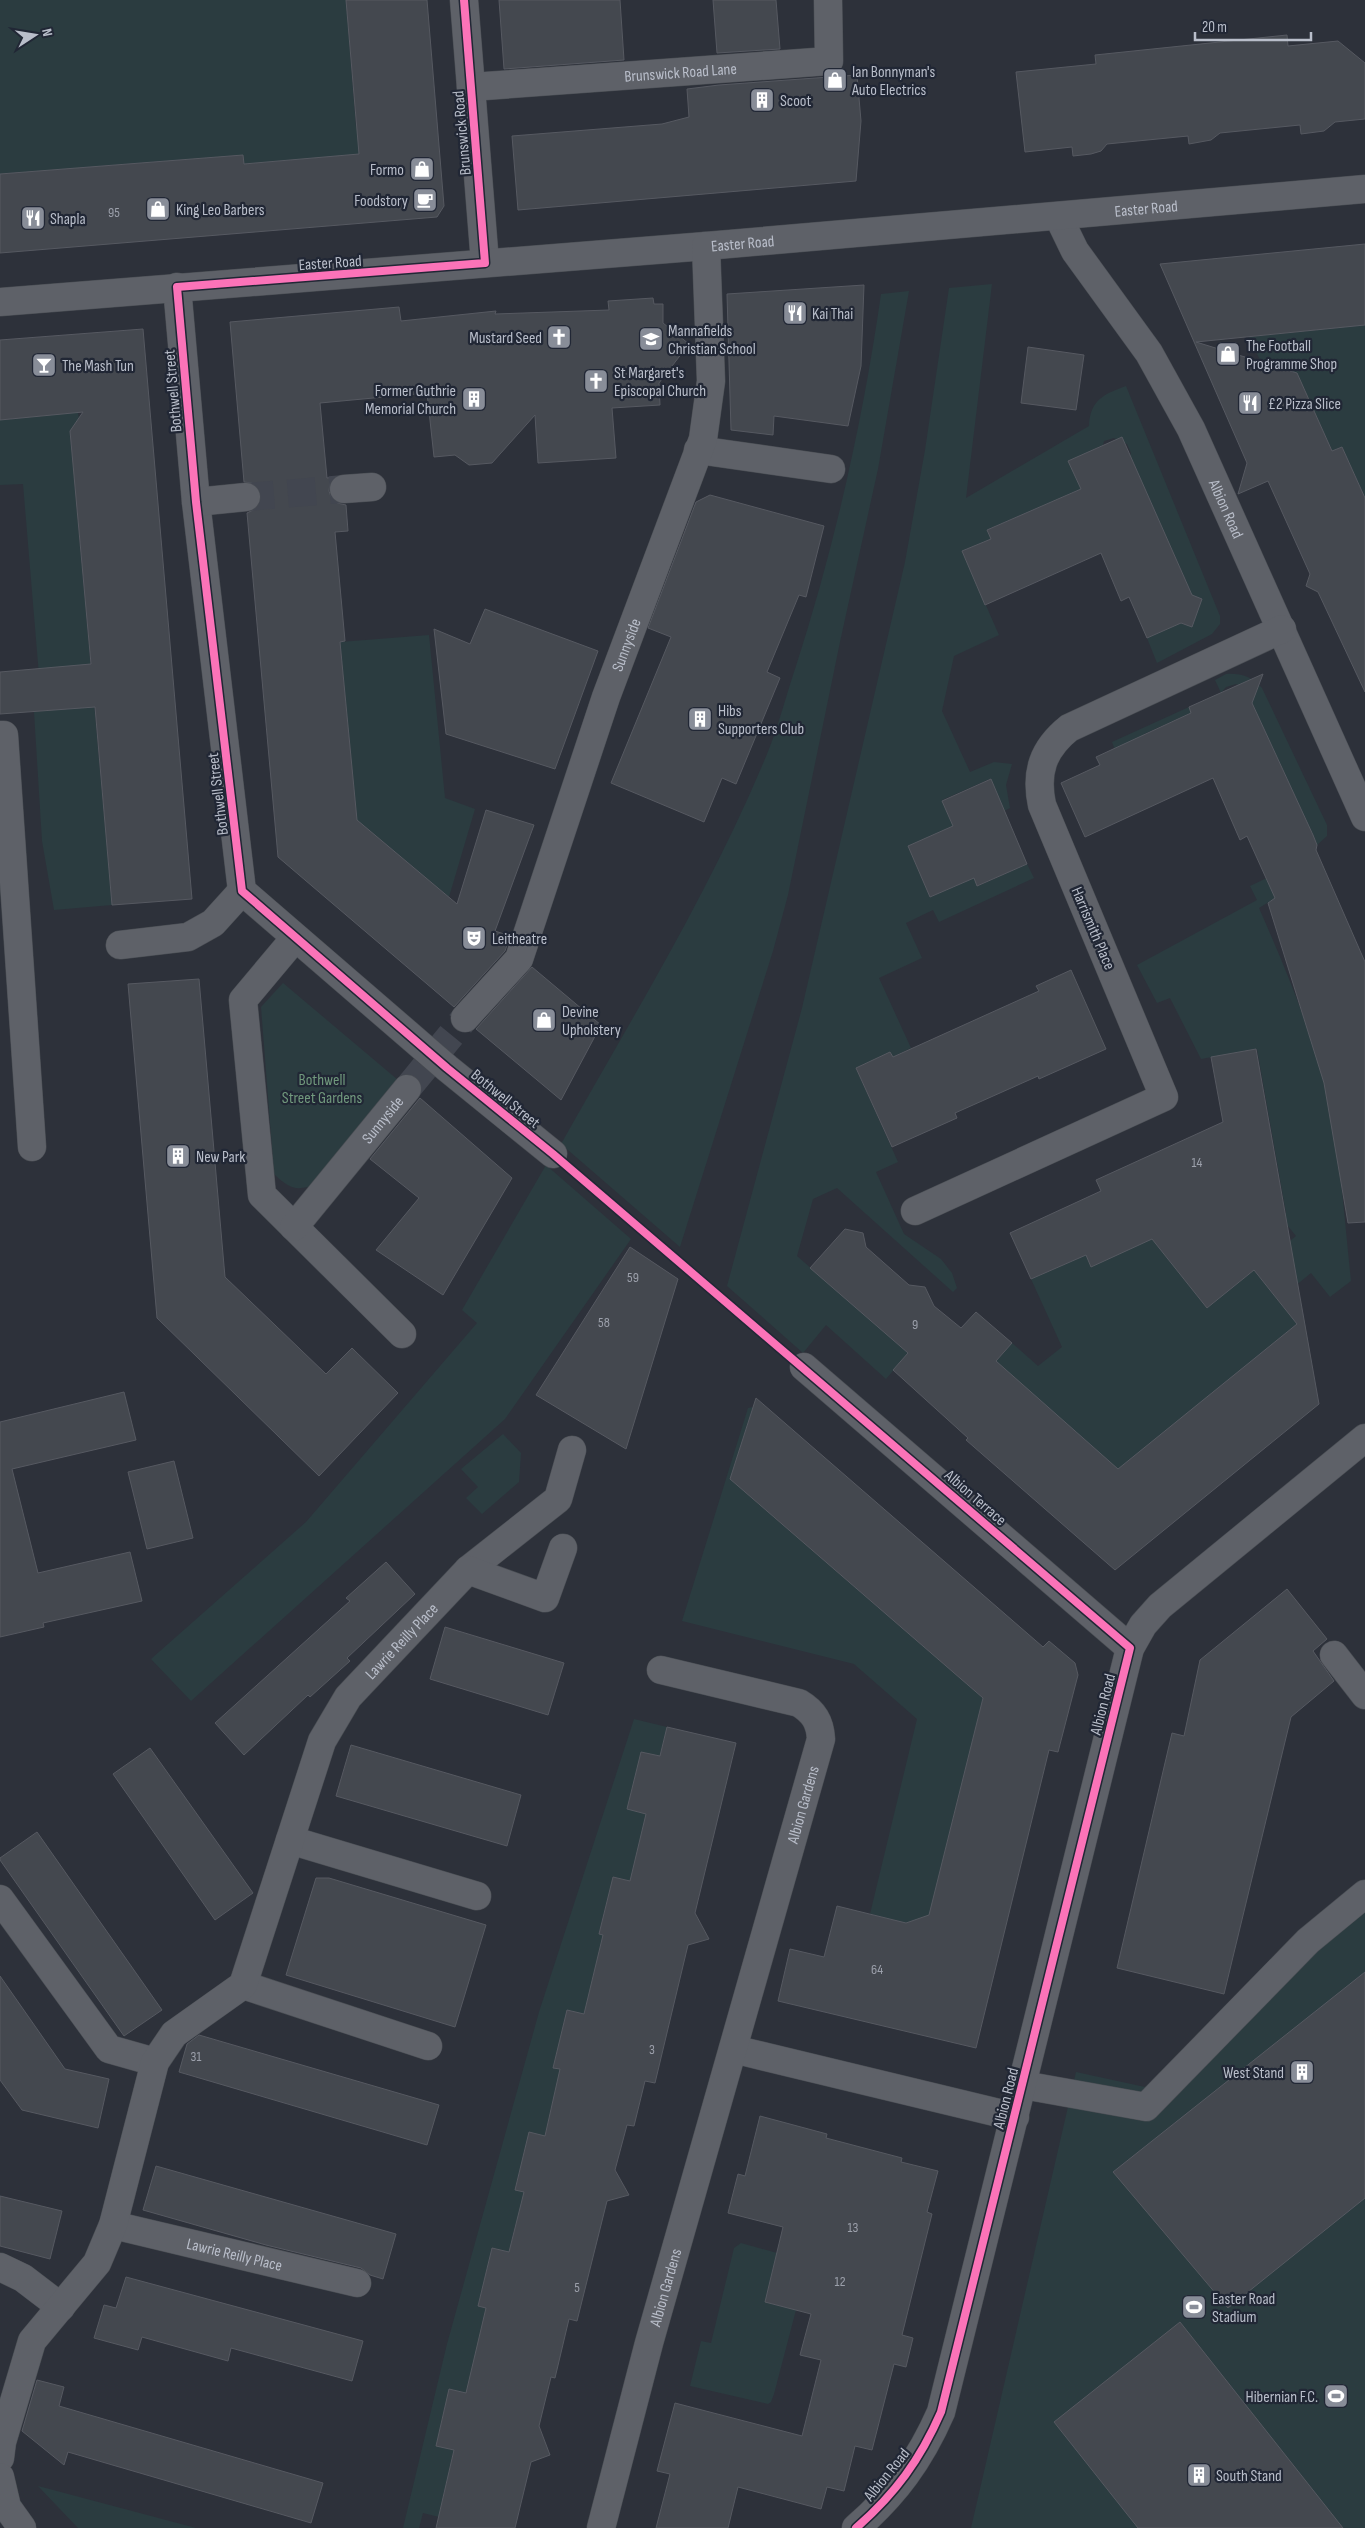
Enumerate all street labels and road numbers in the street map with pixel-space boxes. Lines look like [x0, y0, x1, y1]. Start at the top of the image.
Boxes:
street label: Brunswick Road Lane [624, 60, 737, 87]
street label: Brunswick Road [449, 90, 476, 176]
street label: Easter Road [1114, 197, 1179, 222]
street label: Easter Road [710, 232, 775, 257]
street label: Easter Road [298, 252, 362, 275]
street label: Bothwell Street [160, 349, 187, 433]
street label: Albion Road [1203, 476, 1247, 542]
street label: Sunnyside [608, 616, 646, 674]
street label: Bothwell Street [204, 751, 233, 836]
street label: Harrismith Place [1067, 884, 1119, 973]
street label: Bothwell Street [467, 1066, 543, 1133]
street label: Sunnyside [358, 1093, 408, 1148]
street label: Albion Terrace [940, 1466, 1010, 1530]
street label: Lawrie Reilly Place [362, 1600, 443, 1684]
street label: Albion Road [1086, 1672, 1120, 1738]
street label: Albion Gardens [783, 1764, 824, 1847]
street label: Albion Road [989, 2066, 1023, 2132]
street label: Lawrie Reilly Place [185, 2235, 284, 2276]
street label: Albion Gardens [646, 2246, 686, 2330]
street label: Albion Road [860, 2445, 914, 2506]

